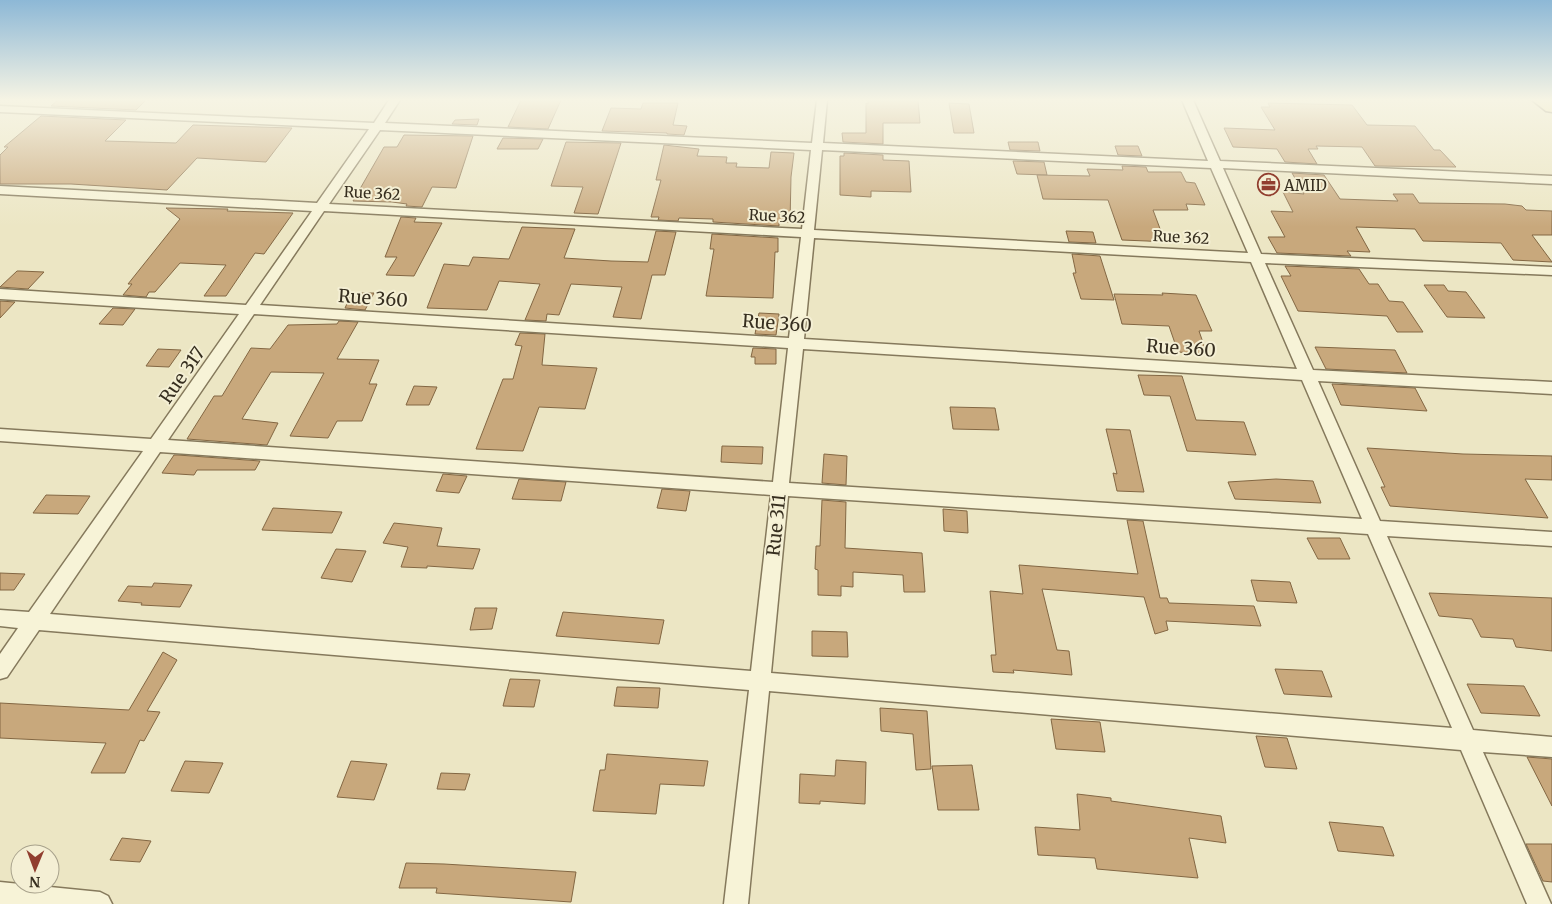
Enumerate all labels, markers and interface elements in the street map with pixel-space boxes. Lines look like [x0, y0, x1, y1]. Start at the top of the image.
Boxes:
office icon: AMID [1256, 173, 1280, 197]
place label: AMID [1283, 176, 1327, 195]
street label: Rue 362 [343, 182, 401, 204]
street label: Rue 362 [748, 205, 806, 227]
street label: Rue 362 [1152, 226, 1210, 248]
street label: Rue 360 [337, 284, 409, 312]
street label: Rue 360 [741, 309, 813, 337]
street label: Rue 360 [1145, 334, 1217, 362]
street label: Rue 317 [154, 342, 210, 408]
street label: Rue 311 [761, 493, 791, 557]
north arrow [10, 844, 60, 894]
text: N [29, 873, 40, 891]

